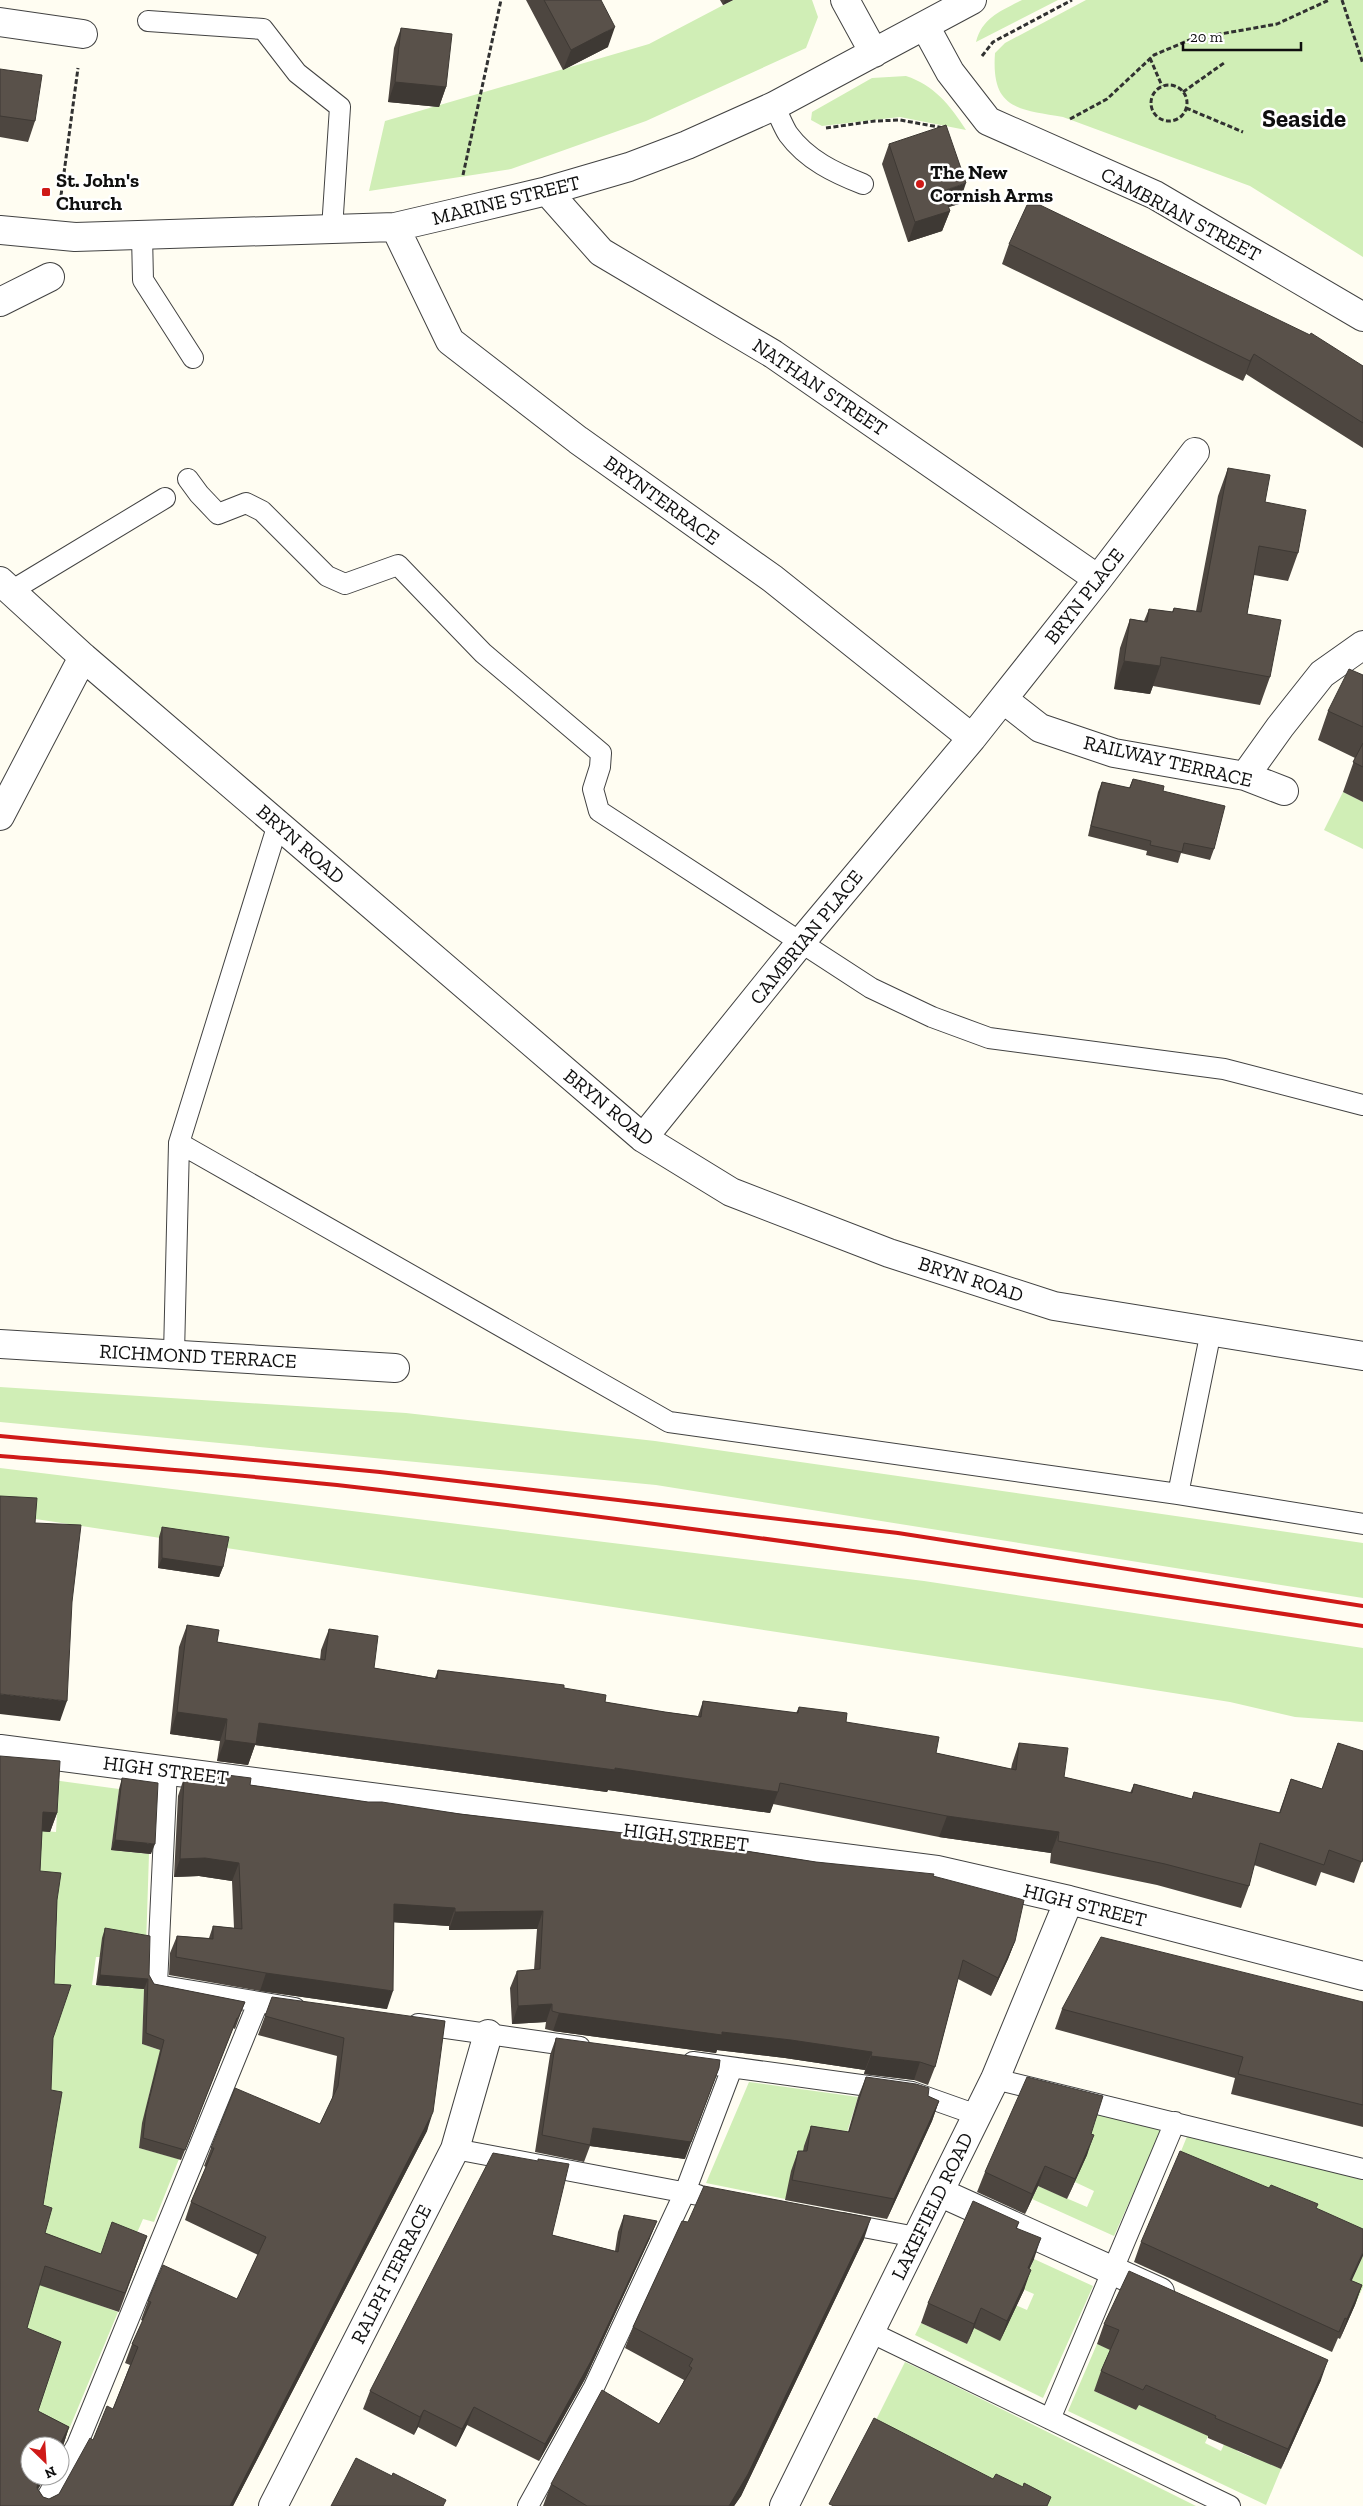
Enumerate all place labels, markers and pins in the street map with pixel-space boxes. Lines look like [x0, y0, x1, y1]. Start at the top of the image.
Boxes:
place label: The New Cornish Arms [930, 160, 1053, 207]
place label: St. John's Church [56, 168, 139, 215]
marker: The New Cornish Arms [914, 178, 926, 190]
marker: St. John's Church [40, 186, 52, 198]

